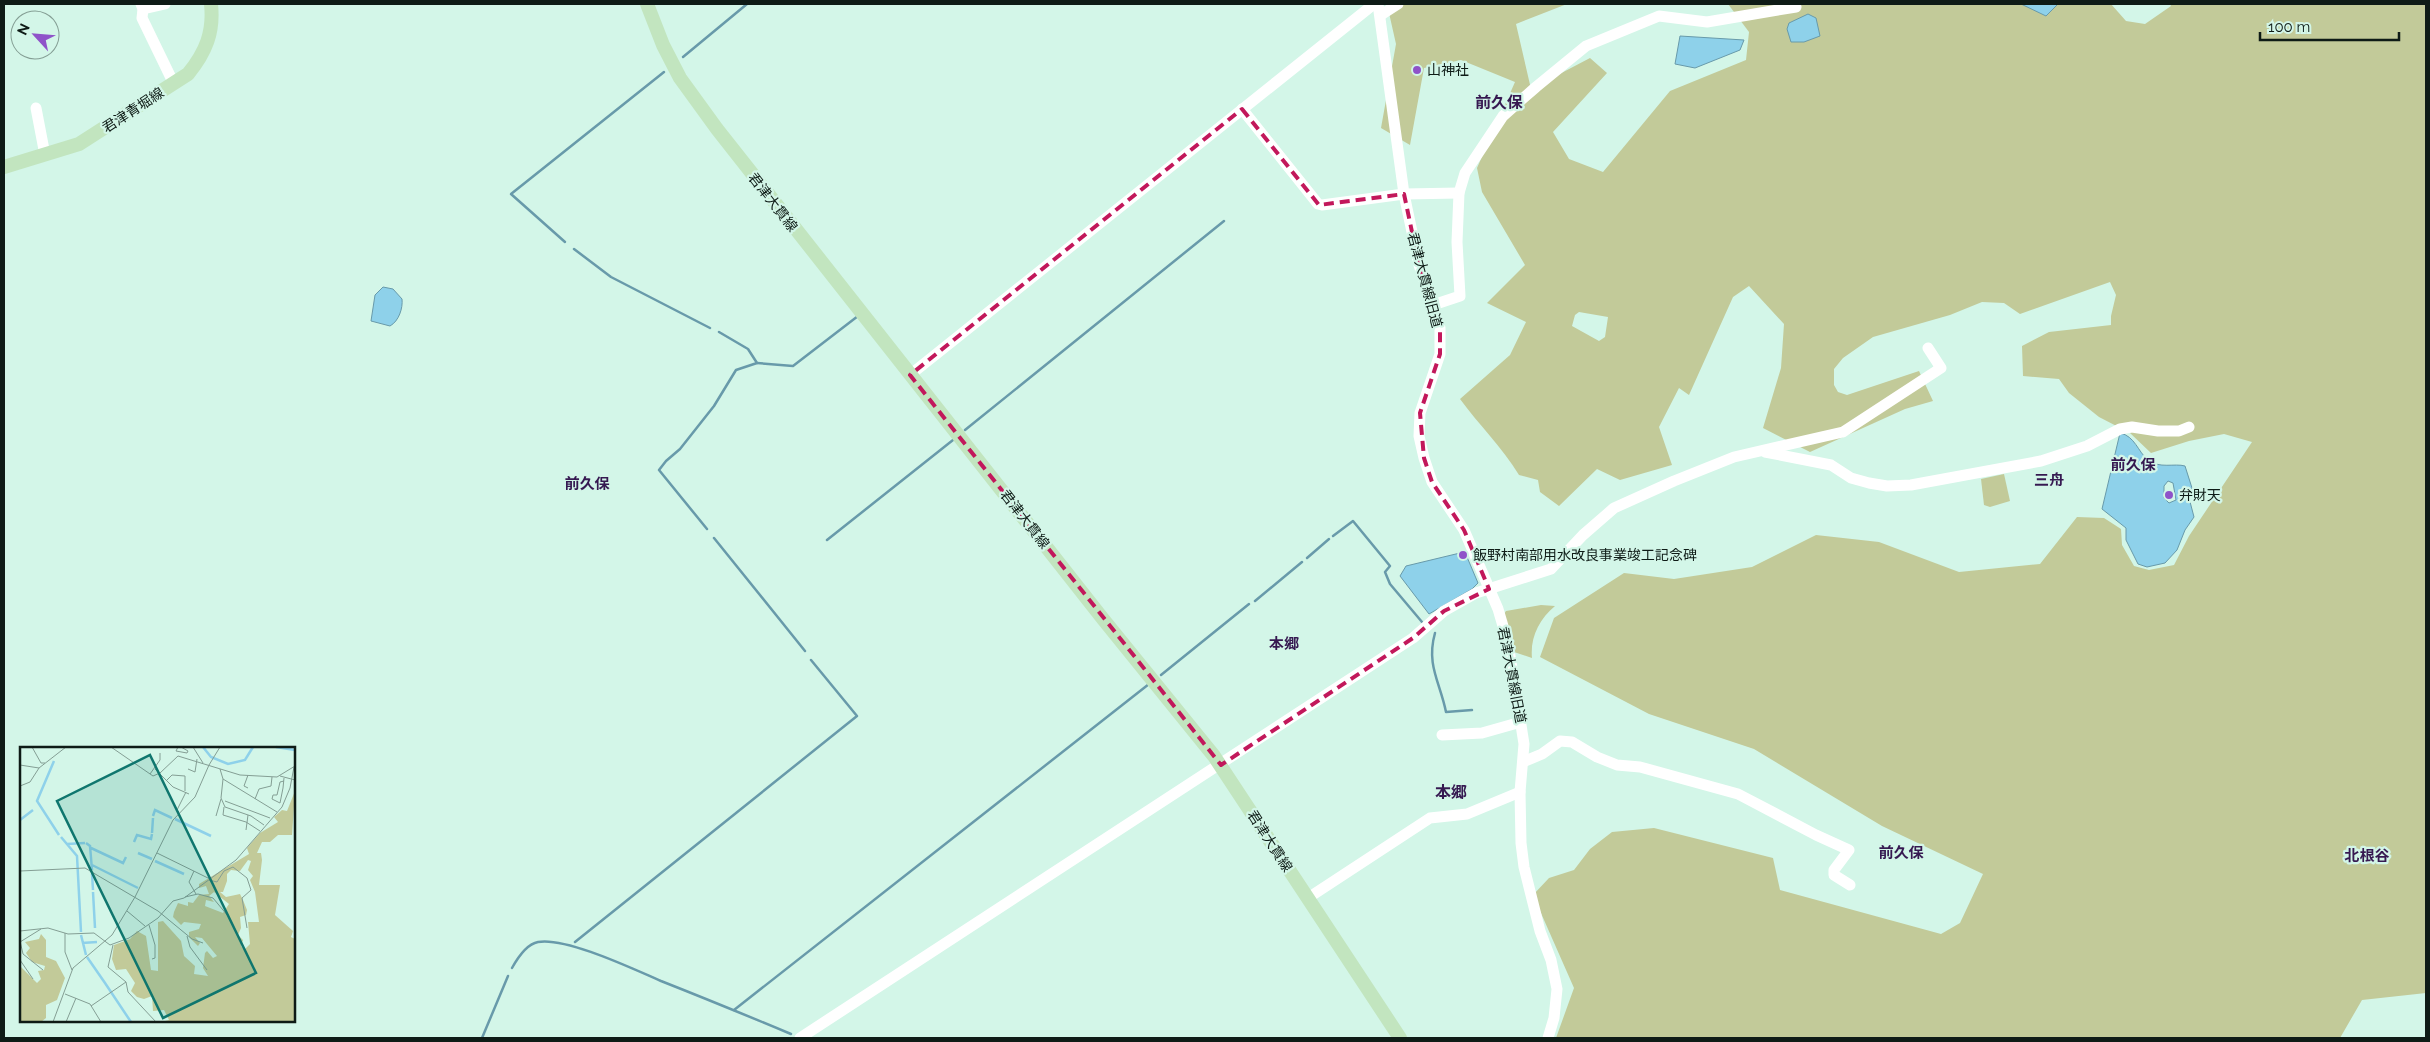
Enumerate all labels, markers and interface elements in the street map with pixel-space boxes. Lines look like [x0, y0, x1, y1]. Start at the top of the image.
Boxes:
north arrow [10, 10, 60, 60]
scale bar [2260, 10, 2399, 42]
text: 100 m [2268, 18, 2310, 36]
text: N [14, 21, 33, 38]
place label: 山神社 [1427, 62, 1469, 78]
marker: 山神社 [1411, 64, 1423, 76]
street label: 君津青堀線 [99, 84, 167, 136]
district label: 前久保 [1475, 93, 1523, 112]
street label: 君津大貫線 [745, 169, 801, 235]
street label: 君津大貫線旧道 [1405, 231, 1445, 329]
district label: 前久保 [2110, 456, 2156, 474]
district label: 三舟 [2034, 471, 2064, 489]
district label: 前久保 [564, 475, 610, 493]
street label: 君津大貫線 [997, 486, 1053, 552]
place label: 弁財天 [2179, 487, 2221, 503]
marker: 弁財天 [2163, 489, 2175, 501]
place label: 飯野村南部用水改良事業竣工記念碑 [1473, 547, 1697, 563]
marker: 飯野村南部用水改良事業竣工記念碑 [1457, 549, 1469, 561]
street label: 君津大貫線旧道 [1495, 625, 1529, 725]
district label: 本郷 [1269, 635, 1299, 653]
inset map [20, 747, 295, 1022]
district label: 本郷 [1435, 783, 1467, 802]
street label: 君津大貫線 [1244, 807, 1296, 875]
district label: 前久保 [1878, 844, 1924, 862]
district label: 北根谷 [2344, 847, 2390, 865]

